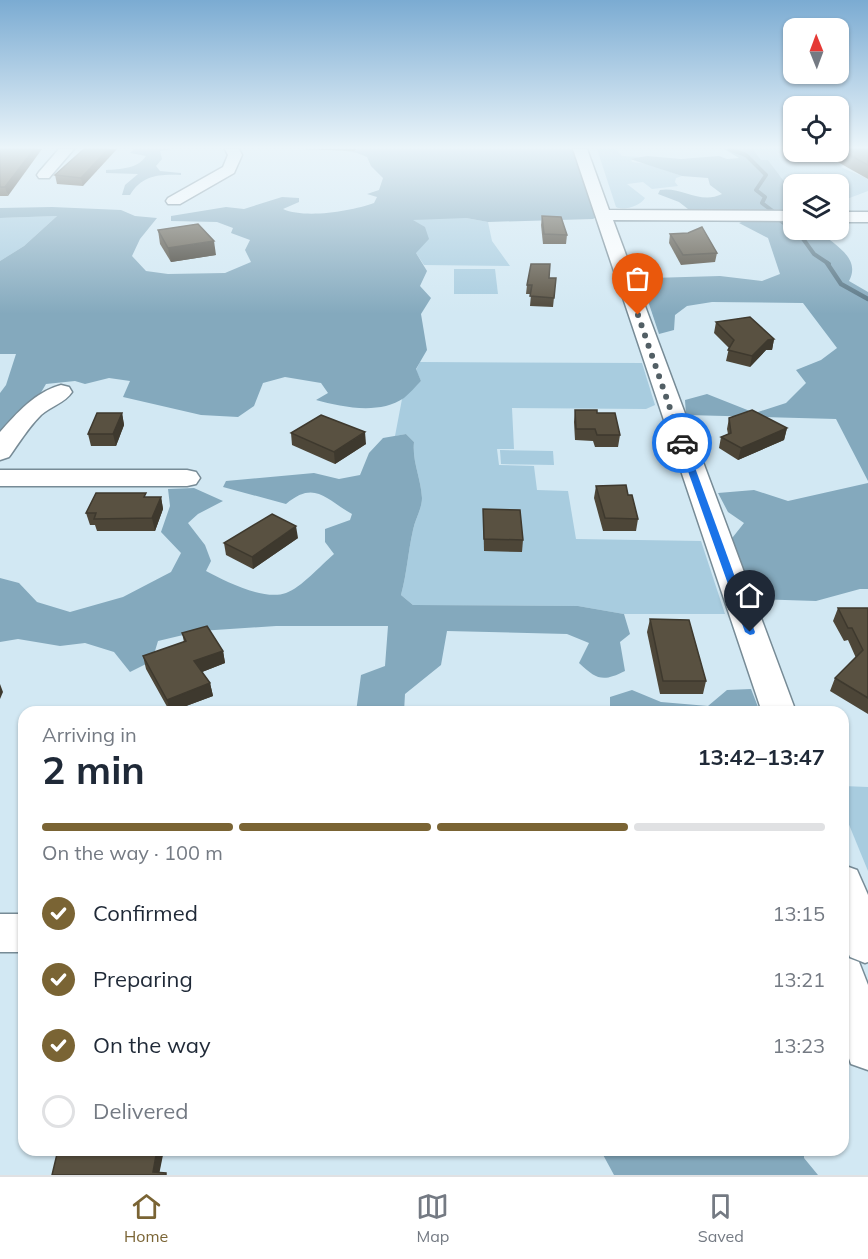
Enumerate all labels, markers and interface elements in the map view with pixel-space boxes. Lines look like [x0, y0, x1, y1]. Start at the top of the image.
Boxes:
north arrow [783, 18, 849, 84]
map controls [783, 18, 849, 240]
button: locate [783, 96, 849, 162]
button: layers [783, 174, 849, 240]
pin [612, 253, 663, 315]
icon: bag [621, 262, 654, 295]
courier [652, 413, 712, 473]
icon: car [666, 427, 699, 460]
pin [724, 570, 775, 632]
icon: home [733, 579, 766, 612]
text: Arriving in [42, 722, 137, 747]
text: 13:42–13:47 [697, 743, 825, 771]
text: 2 min [42, 745, 145, 794]
text: On the way · 100 m [42, 840, 223, 865]
icon: check [42, 897, 75, 930]
text: Confirmed [93, 899, 198, 927]
text: 13:15 [772, 901, 825, 926]
icon: check [42, 963, 75, 996]
text: Preparing [93, 965, 193, 993]
text: 13:21 [772, 967, 825, 992]
icon: check [42, 1029, 75, 1062]
text: On the way [93, 1031, 211, 1059]
text: 13:23 [772, 1033, 825, 1058]
text: Delivered [93, 1097, 188, 1125]
tab: Home [124, 1190, 168, 1246]
tab: Map [416, 1190, 449, 1246]
tab: Saved [698, 1190, 744, 1246]

